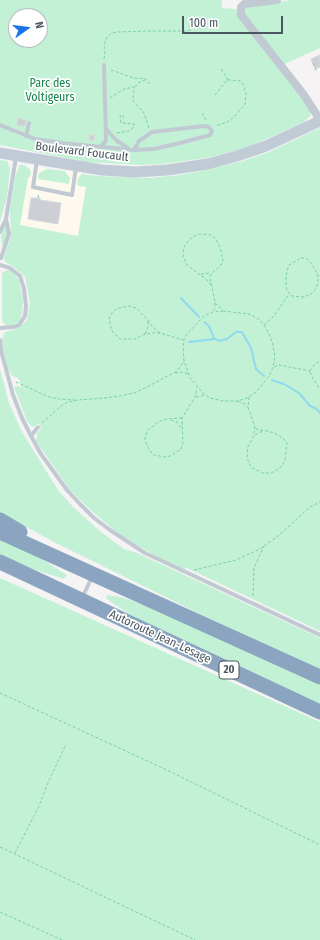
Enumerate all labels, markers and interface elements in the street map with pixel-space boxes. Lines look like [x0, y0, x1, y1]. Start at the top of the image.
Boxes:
north arrow [8, 8, 48, 48]
scale bar [184, 8, 285, 34]
text: 100 m [189, 16, 218, 30]
text: N [32, 20, 46, 30]
park label: Parc des Voltigeurs [25, 77, 75, 105]
street label: Boulevard Foucault [34, 139, 130, 165]
street label: Autoroute Jean-Lesage [107, 607, 213, 667]
road number: 20 [219, 661, 239, 679]

